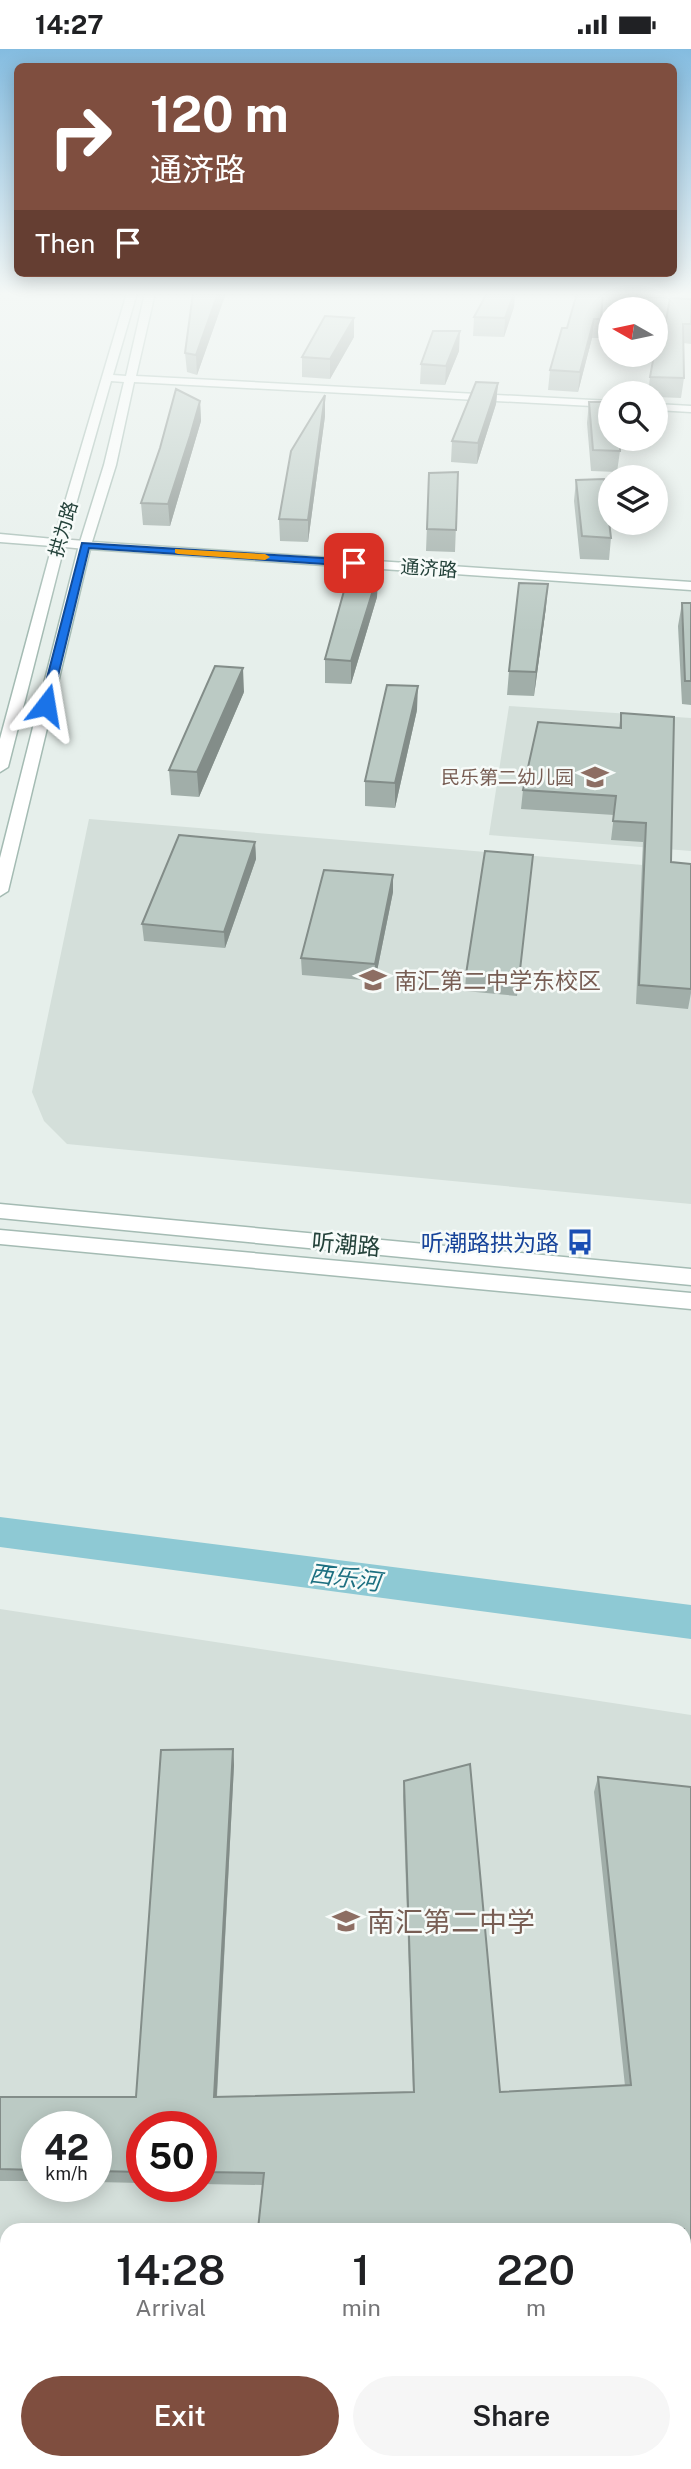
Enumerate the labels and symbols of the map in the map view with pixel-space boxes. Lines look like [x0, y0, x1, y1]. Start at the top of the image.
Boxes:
north arrow [598, 297, 668, 367]
street label: 拱为路 [45, 499, 81, 559]
pin [324, 533, 384, 593]
street label: 通济路 [400, 555, 458, 581]
position arrow [9.0, 668, 83.0, 742]
school or university icon: 民乐第二幼儿园 [580, 762, 610, 792]
place label: 民乐第二幼儿园 [441, 766, 574, 788]
school or university icon: 南汇第二中学东校区 [358, 965, 388, 995]
place label: 南汇第二中学东校区 [394, 967, 601, 994]
bus stop icon: 听潮路拱为路 [565, 1227, 595, 1257]
street label: 听潮路 [310, 1228, 382, 1260]
place label: 听潮路拱为路 [421, 1229, 559, 1256]
water label: 西乐河 [308, 1559, 386, 1596]
place label: 南汇第二中学 [367, 1905, 535, 1938]
school or university icon: 南汇第二中学 [331, 1906, 361, 1936]
speed limit sign: 50 [126, 2111, 217, 2202]

